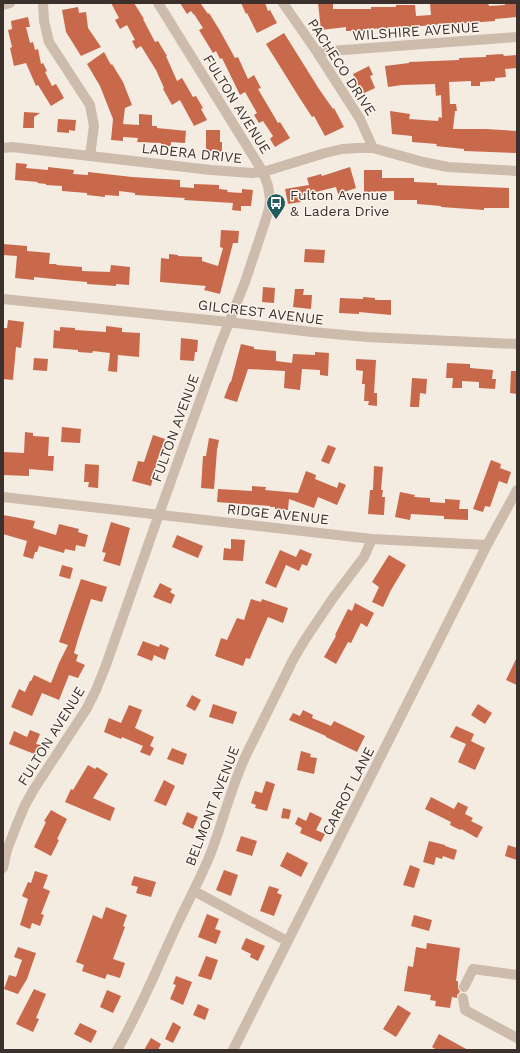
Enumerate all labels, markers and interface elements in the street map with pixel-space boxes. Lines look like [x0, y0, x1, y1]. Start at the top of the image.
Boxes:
street label: PACHECO DRIVE [305, 16, 379, 118]
street label: WILSHIRE AVENUE [352, 19, 480, 43]
street label: FULTON AVENUE [200, 52, 274, 156]
street label: LADERA DRIVE [141, 140, 243, 166]
place label: Fulton Avenue & Ladera Drive [290, 187, 389, 219]
bus stop icon: Fulton Avenue & Ladera Drive [265, 192, 287, 220]
street label: GILCREST AVENUE [197, 296, 325, 328]
street label: FULTON AVENUE [148, 372, 202, 484]
street label: RIDGE AVENUE [226, 501, 330, 527]
street label: FULTON AVENUE [14, 684, 88, 788]
street label: BELMONT AVENUE [182, 744, 242, 868]
street label: CARROT LANE [319, 744, 377, 838]

